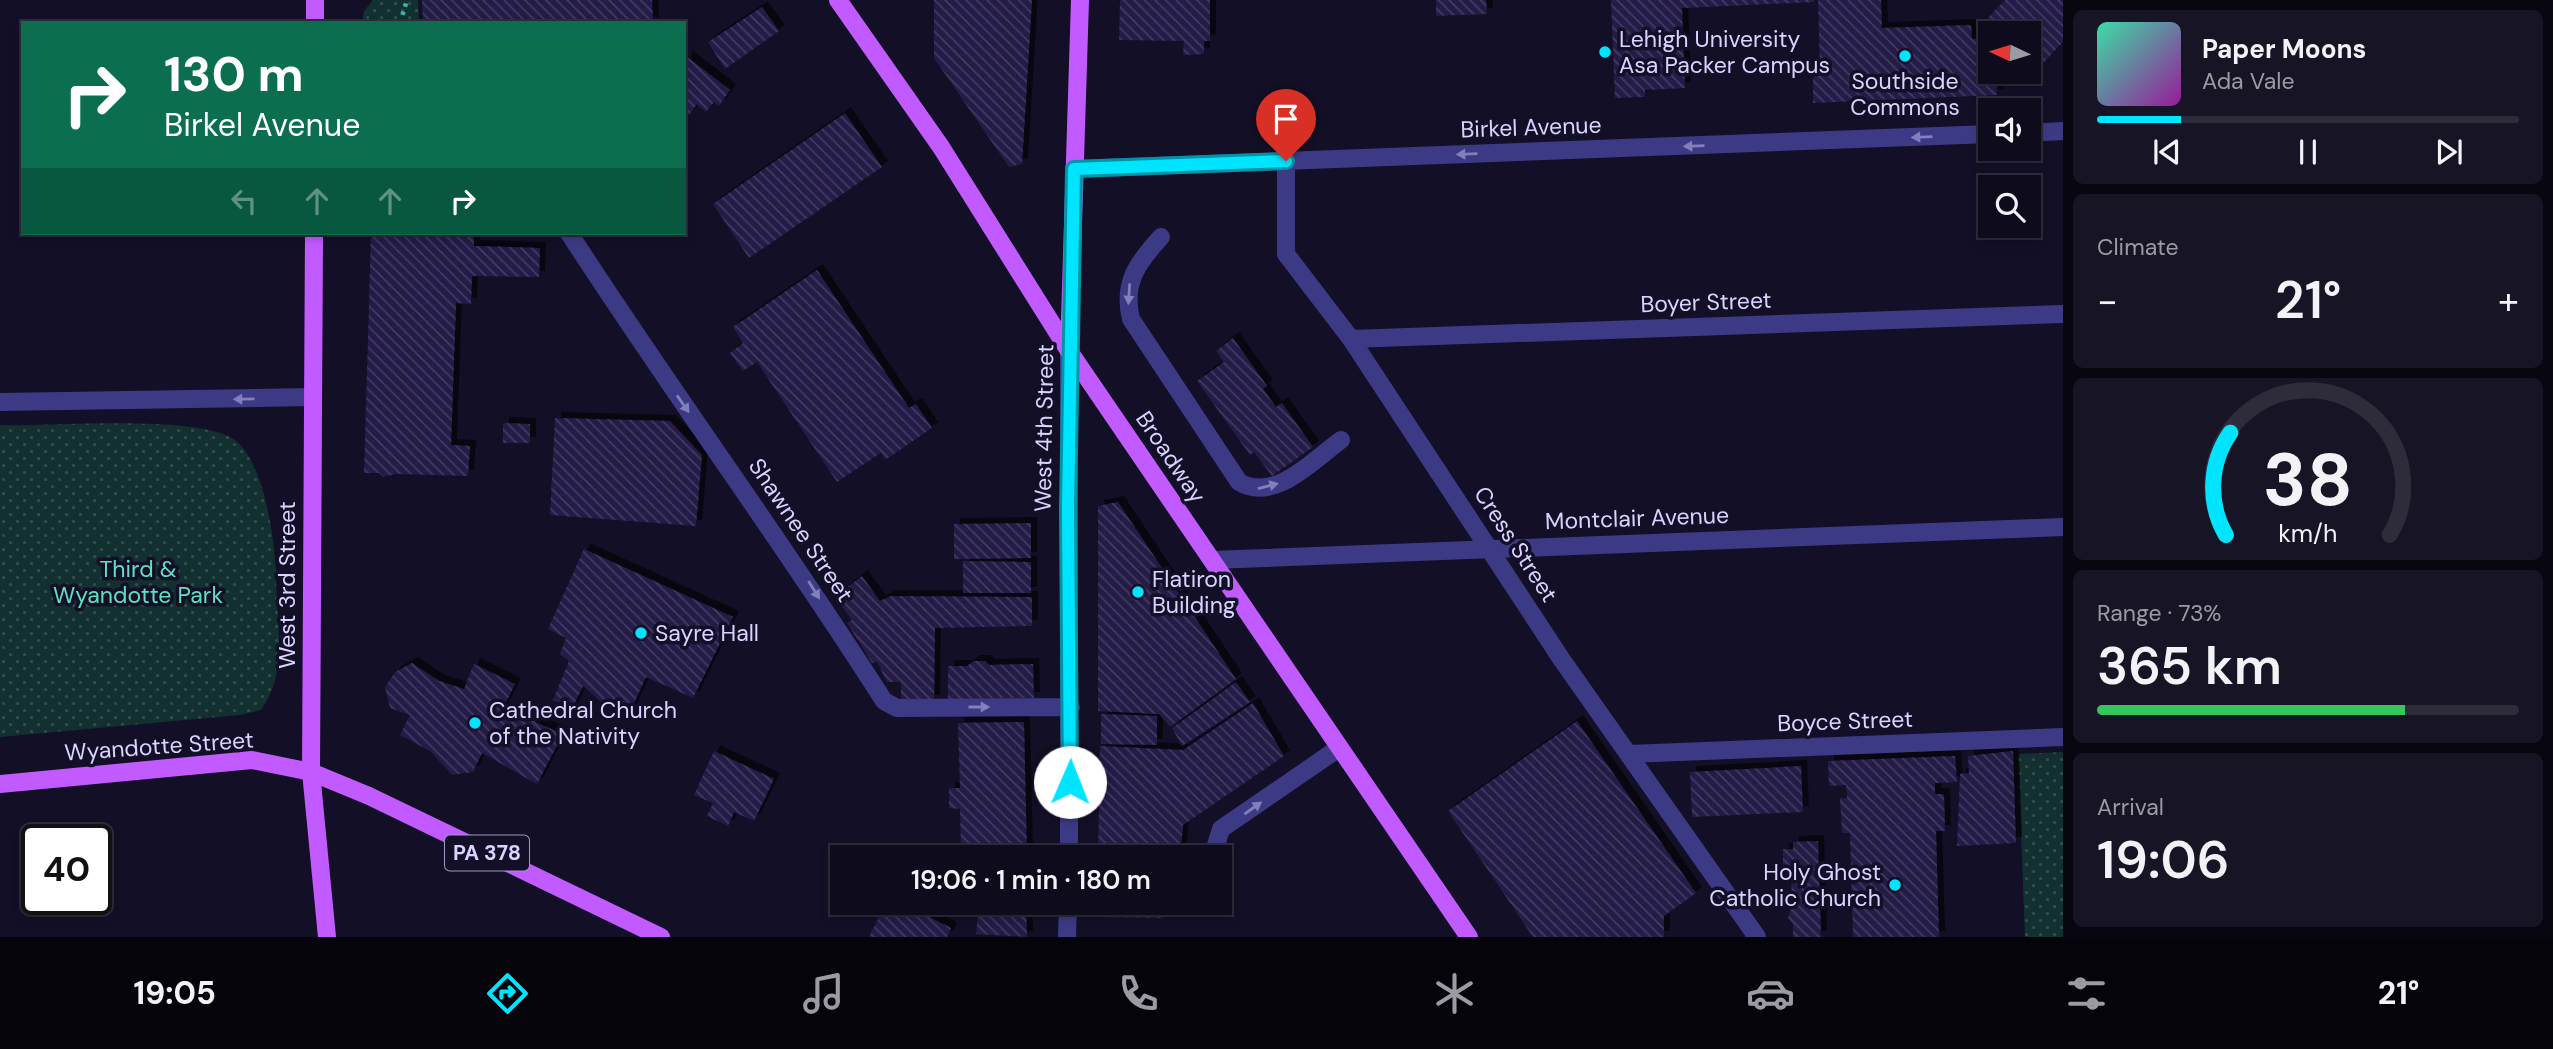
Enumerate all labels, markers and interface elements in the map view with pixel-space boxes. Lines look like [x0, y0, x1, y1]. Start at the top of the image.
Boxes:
north arrow [1978, 21, 2040, 84]
map controls [1978, 21, 2041, 238]
place label: Lehigh University Asa Packer Campus [1619, 24, 1830, 80]
text: Paper Moons [2202, 32, 2366, 66]
text: 130 m [164, 42, 304, 106]
marker: Lehigh University Asa Packer Campus [1597, 44, 1613, 60]
marker: Southside Commons [1897, 48, 1913, 64]
icon: right [49, 49, 140, 140]
place label: Southside Commons [1850, 66, 1960, 122]
text: Ada Vale [2202, 66, 2295, 96]
pin [1256, 89, 1316, 161]
button: sound [1978, 98, 2041, 161]
icon: arrive [1267, 100, 1305, 138]
text: Birkel Avenue [164, 104, 360, 146]
street label: Birkel Avenue [1460, 110, 1602, 144]
one-way arrow [1910, 131, 1932, 142]
icon: previous [2148, 133, 2186, 171]
icon: pause [2289, 133, 2327, 171]
icon: next [2430, 133, 2468, 171]
one-way arrow [1683, 140, 1705, 151]
one-way arrow [1456, 149, 1478, 160]
button: search [1978, 175, 2041, 238]
icon: left [225, 182, 263, 220]
icon: ahead [298, 182, 336, 220]
icon: ahead [371, 182, 409, 220]
icon: right [444, 182, 482, 220]
text: Climate [2097, 232, 2179, 262]
text: 21° [2275, 266, 2341, 334]
text: − [2097, 276, 2118, 326]
text: + [2498, 276, 2519, 326]
one-way arrow [1123, 283, 1134, 305]
street label: Boyer Street [1640, 285, 1772, 319]
street label: West 4th Street [1028, 344, 1060, 512]
one-way arrow [233, 393, 255, 405]
one-way arrow [676, 395, 690, 413]
street label: Broadway [1129, 405, 1213, 509]
text: 38 [2263, 433, 2353, 528]
street label: Shawnee Street [742, 452, 860, 608]
one-way arrow [1258, 480, 1280, 491]
street label: Cress Street [1467, 480, 1565, 608]
street label: Montclair Avenue [1545, 500, 1729, 536]
street label: West 3rd Street [272, 501, 302, 669]
text: km/h [2278, 516, 2338, 549]
park label: Third & Wyandotte Park [53, 554, 223, 610]
place label: Flatiron Building [1152, 564, 1236, 620]
one-way arrow [807, 581, 820, 600]
marker: Flatiron Building [1130, 584, 1146, 600]
text: Range · 73% [2097, 598, 2221, 628]
place label: Sayre Hall [655, 618, 759, 648]
marker: Sayre Hall [633, 625, 649, 641]
text: 365 km [2097, 632, 2282, 700]
place label: Cathedral Church of the Nativity [489, 695, 677, 751]
one-way arrow [968, 701, 990, 713]
street label: Boyce Street [1777, 704, 1913, 738]
marker: Cathedral Church of the Nativity [467, 715, 483, 731]
street label: Wyandotte Street [63, 724, 255, 768]
position arrow [1033, 745, 1107, 819]
text: Arrival [2097, 792, 2164, 822]
one-way arrow [1243, 801, 1263, 814]
speed limit sign: 40 [21, 824, 112, 915]
text: 19:06 [2097, 826, 2230, 894]
road number: PA 378 [445, 836, 529, 870]
place label: Holy Ghost Catholic Church [1709, 857, 1881, 913]
text: 19:06 · 1 min · 180 m [911, 863, 1151, 897]
marker: Holy Ghost Catholic Church [1887, 877, 1903, 893]
icon: directions [483, 969, 532, 1018]
icon: music [799, 969, 848, 1018]
icon: phone [1114, 969, 1163, 1018]
icon: climate [1430, 969, 1479, 1018]
icon: car [1746, 969, 1795, 1018]
icon: filters [2062, 969, 2111, 1018]
text: 19:05 [133, 972, 216, 1014]
text: 21° [2378, 972, 2419, 1014]

